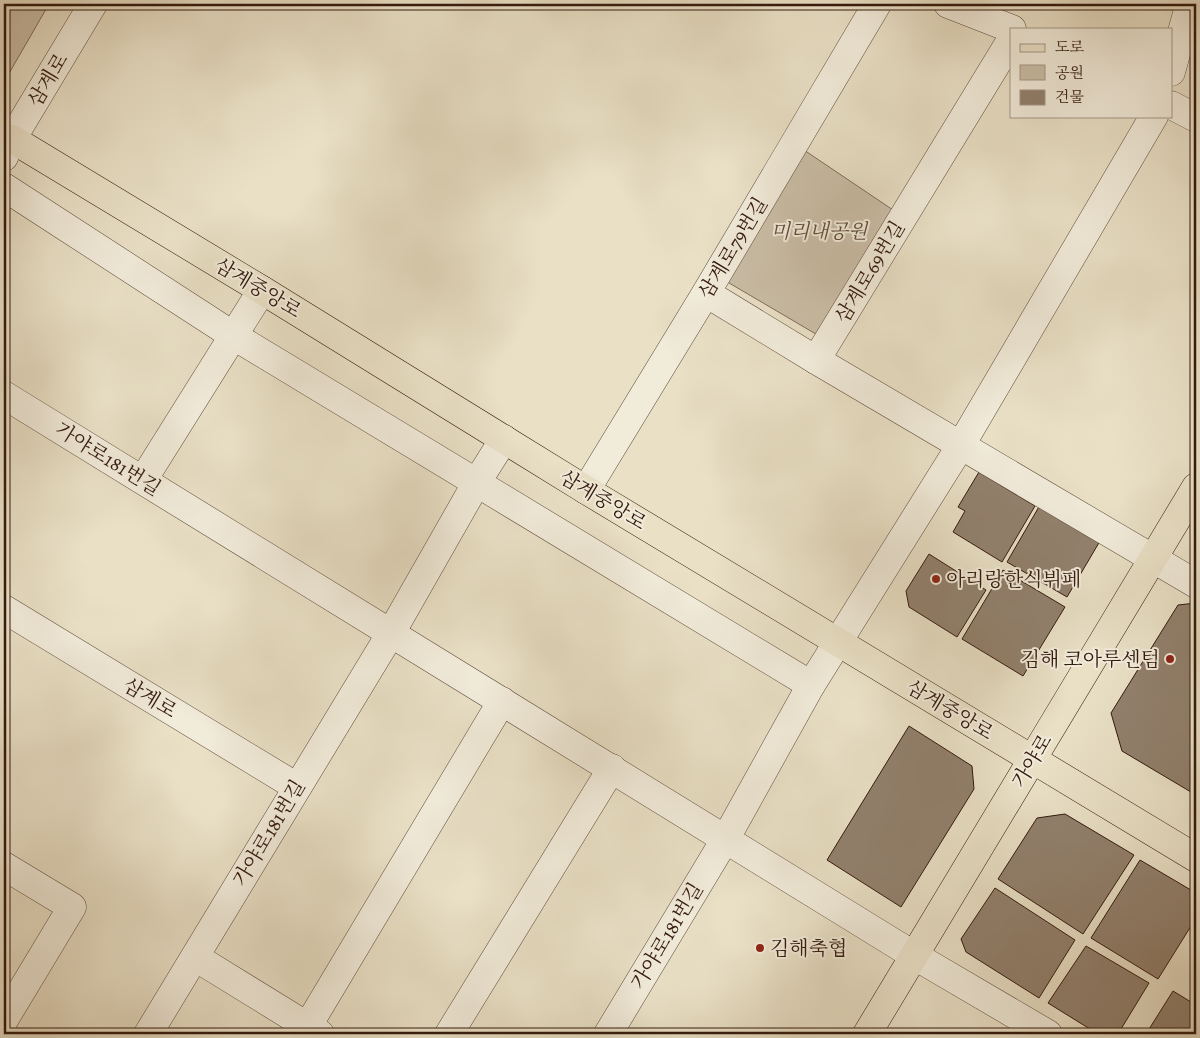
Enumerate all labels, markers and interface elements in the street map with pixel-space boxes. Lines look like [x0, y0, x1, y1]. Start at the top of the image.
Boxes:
legend [1010, 28, 1172, 118]
text: 도로 [1055, 37, 1084, 57]
street label: 삼계로 [22, 48, 74, 112]
text: 공원 [1055, 63, 1084, 83]
text: 건물 [1055, 87, 1084, 107]
street label: 삼계로79번길 [692, 192, 774, 304]
street label: 삼계로69번길 [829, 216, 911, 328]
park label: 미리내공원 [771, 218, 869, 245]
street label: 삼계중앙로 [210, 252, 306, 324]
street label: 가야로181번길 [50, 416, 166, 502]
street label: 삼계중앙로 [555, 464, 651, 536]
place label: 아리랑한식뷔페 [946, 566, 1081, 593]
marker: 아리랑한식뷔페 [930, 573, 942, 585]
place label: 김해 코아루센텀 [1021, 646, 1160, 673]
marker: 김해 코아루센텀 [1164, 653, 1176, 665]
street label: 삼계로 [118, 672, 182, 724]
street label: 삼계중앙로 [902, 674, 998, 746]
street label: 가야로 [1006, 729, 1058, 793]
street label: 가야로181번길 [227, 775, 311, 891]
street label: 가야로181번길 [625, 878, 709, 994]
place label: 김해축협 [770, 935, 847, 962]
marker: 김해축협 [754, 942, 766, 954]

